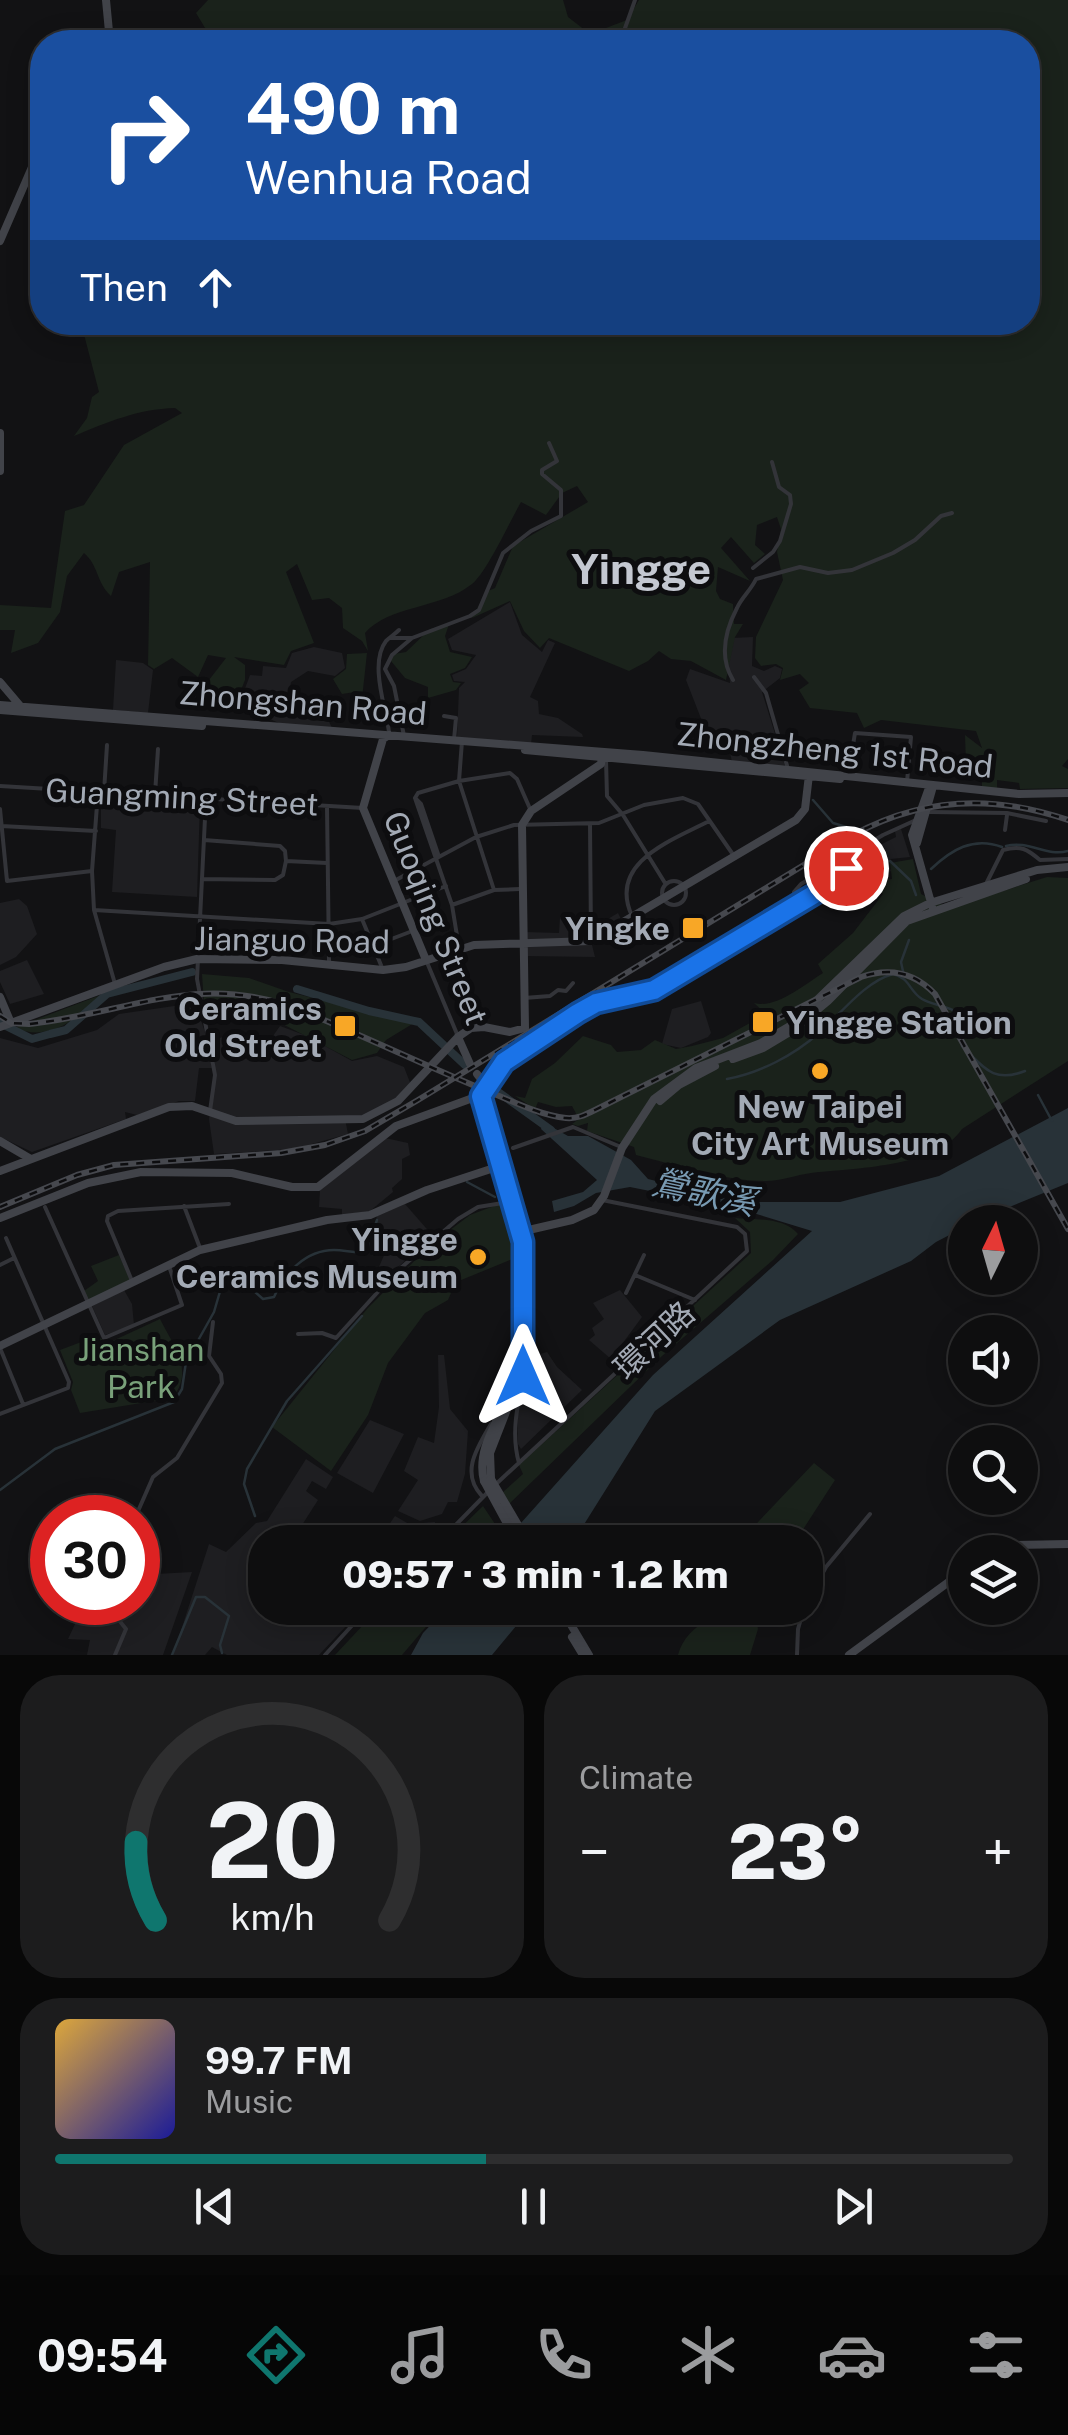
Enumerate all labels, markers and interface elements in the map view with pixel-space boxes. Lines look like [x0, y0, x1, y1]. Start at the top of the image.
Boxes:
text: 490 m [245, 67, 460, 150]
icon: right [80, 70, 210, 200]
text: Wenhua Road [245, 151, 532, 204]
icon: ahead [188, 260, 243, 315]
text: Then [80, 265, 168, 310]
district label: Yingge [571, 544, 711, 593]
street label: Zhongshan Road [178, 674, 428, 732]
street label: Zhongzheng 1st Road [675, 715, 995, 785]
street label: Guangming Street [44, 771, 320, 823]
street label: Guoqing Street [376, 806, 496, 1030]
pin [804, 826, 889, 911]
icon: arrive [819, 841, 874, 896]
place label: Yingke [565, 910, 670, 947]
marker: Yingke [680, 915, 706, 941]
street label: Jianguo Road [194, 920, 390, 960]
place label: Ceramics Old Street [164, 990, 322, 1064]
place label: Yingge Station [786, 1004, 1012, 1041]
marker: Yingge Station [750, 1009, 776, 1035]
marker: Ceramics Old Street [332, 1013, 358, 1039]
marker: New Taipei City Art Museum [809, 1060, 831, 1082]
place label: New Taipei City Art Museum [691, 1088, 949, 1162]
water label: 鶯歌溪 [648, 1161, 764, 1224]
north arrow [948, 1205, 1038, 1295]
map controls [948, 1205, 1038, 1625]
place label: Yingge Ceramics Museum [176, 1221, 458, 1295]
marker: Yingge Ceramics Museum [467, 1246, 489, 1268]
street label: 環河路 [606, 1294, 702, 1386]
button: sound [948, 1315, 1038, 1405]
position arrow [471, 1324, 575, 1428]
park label: Jianshan Park [77, 1331, 205, 1405]
button: search [948, 1425, 1038, 1515]
speed limit sign: 30 [30, 1495, 160, 1625]
button: layers [948, 1535, 1038, 1625]
text: 09:57 · 3 min · 1.2 km [342, 1552, 729, 1597]
text: Climate [579, 1759, 693, 1796]
text: 20 [205, 1779, 339, 1901]
text: 23° [728, 1808, 864, 1896]
text: − [579, 1820, 610, 1884]
text: + [983, 1820, 1013, 1884]
text: km/h [230, 1896, 314, 1938]
text: 99.7 FM [205, 2038, 353, 2083]
text: Music [205, 2083, 293, 2120]
icon: previous [187, 2179, 242, 2234]
icon: pause [506, 2179, 561, 2234]
icon: next [826, 2179, 881, 2234]
icon: directions [241, 2320, 311, 2390]
icon: music [385, 2320, 455, 2390]
icon: phone [529, 2320, 599, 2390]
icon: climate [673, 2320, 743, 2390]
icon: car [817, 2320, 887, 2390]
icon: filters [961, 2320, 1031, 2390]
text: 09:54 [37, 2329, 168, 2382]

